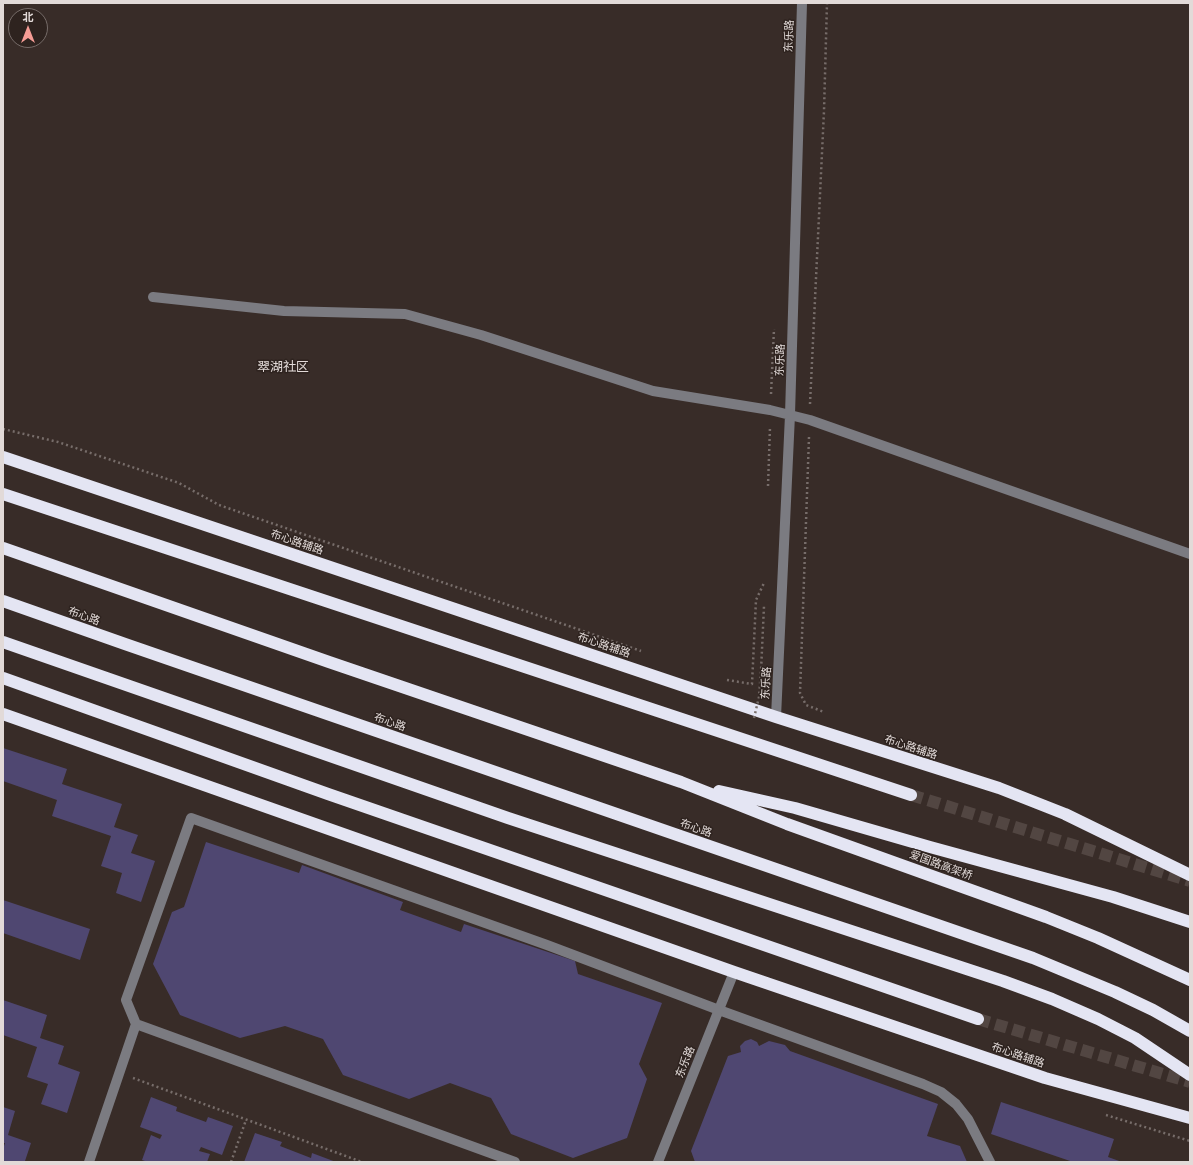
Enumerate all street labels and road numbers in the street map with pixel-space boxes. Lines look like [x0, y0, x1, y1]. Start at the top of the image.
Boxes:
street label: 东乐路 [782, 19, 796, 53]
street label: 东乐路 [773, 343, 787, 377]
street label: 布心路辅路 [269, 527, 325, 557]
street label: 布心路 [66, 604, 102, 628]
street label: 布心路辅路 [576, 630, 632, 660]
street label: 东乐路 [759, 666, 773, 700]
street label: 布心路 [372, 710, 408, 734]
street label: 布心路辅路 [883, 732, 939, 762]
street label: 布心路 [678, 816, 714, 840]
street label: 爱国路高架桥 [908, 848, 974, 882]
street label: 布心路辅路 [990, 1040, 1046, 1070]
street label: 东乐路 [673, 1044, 697, 1080]

